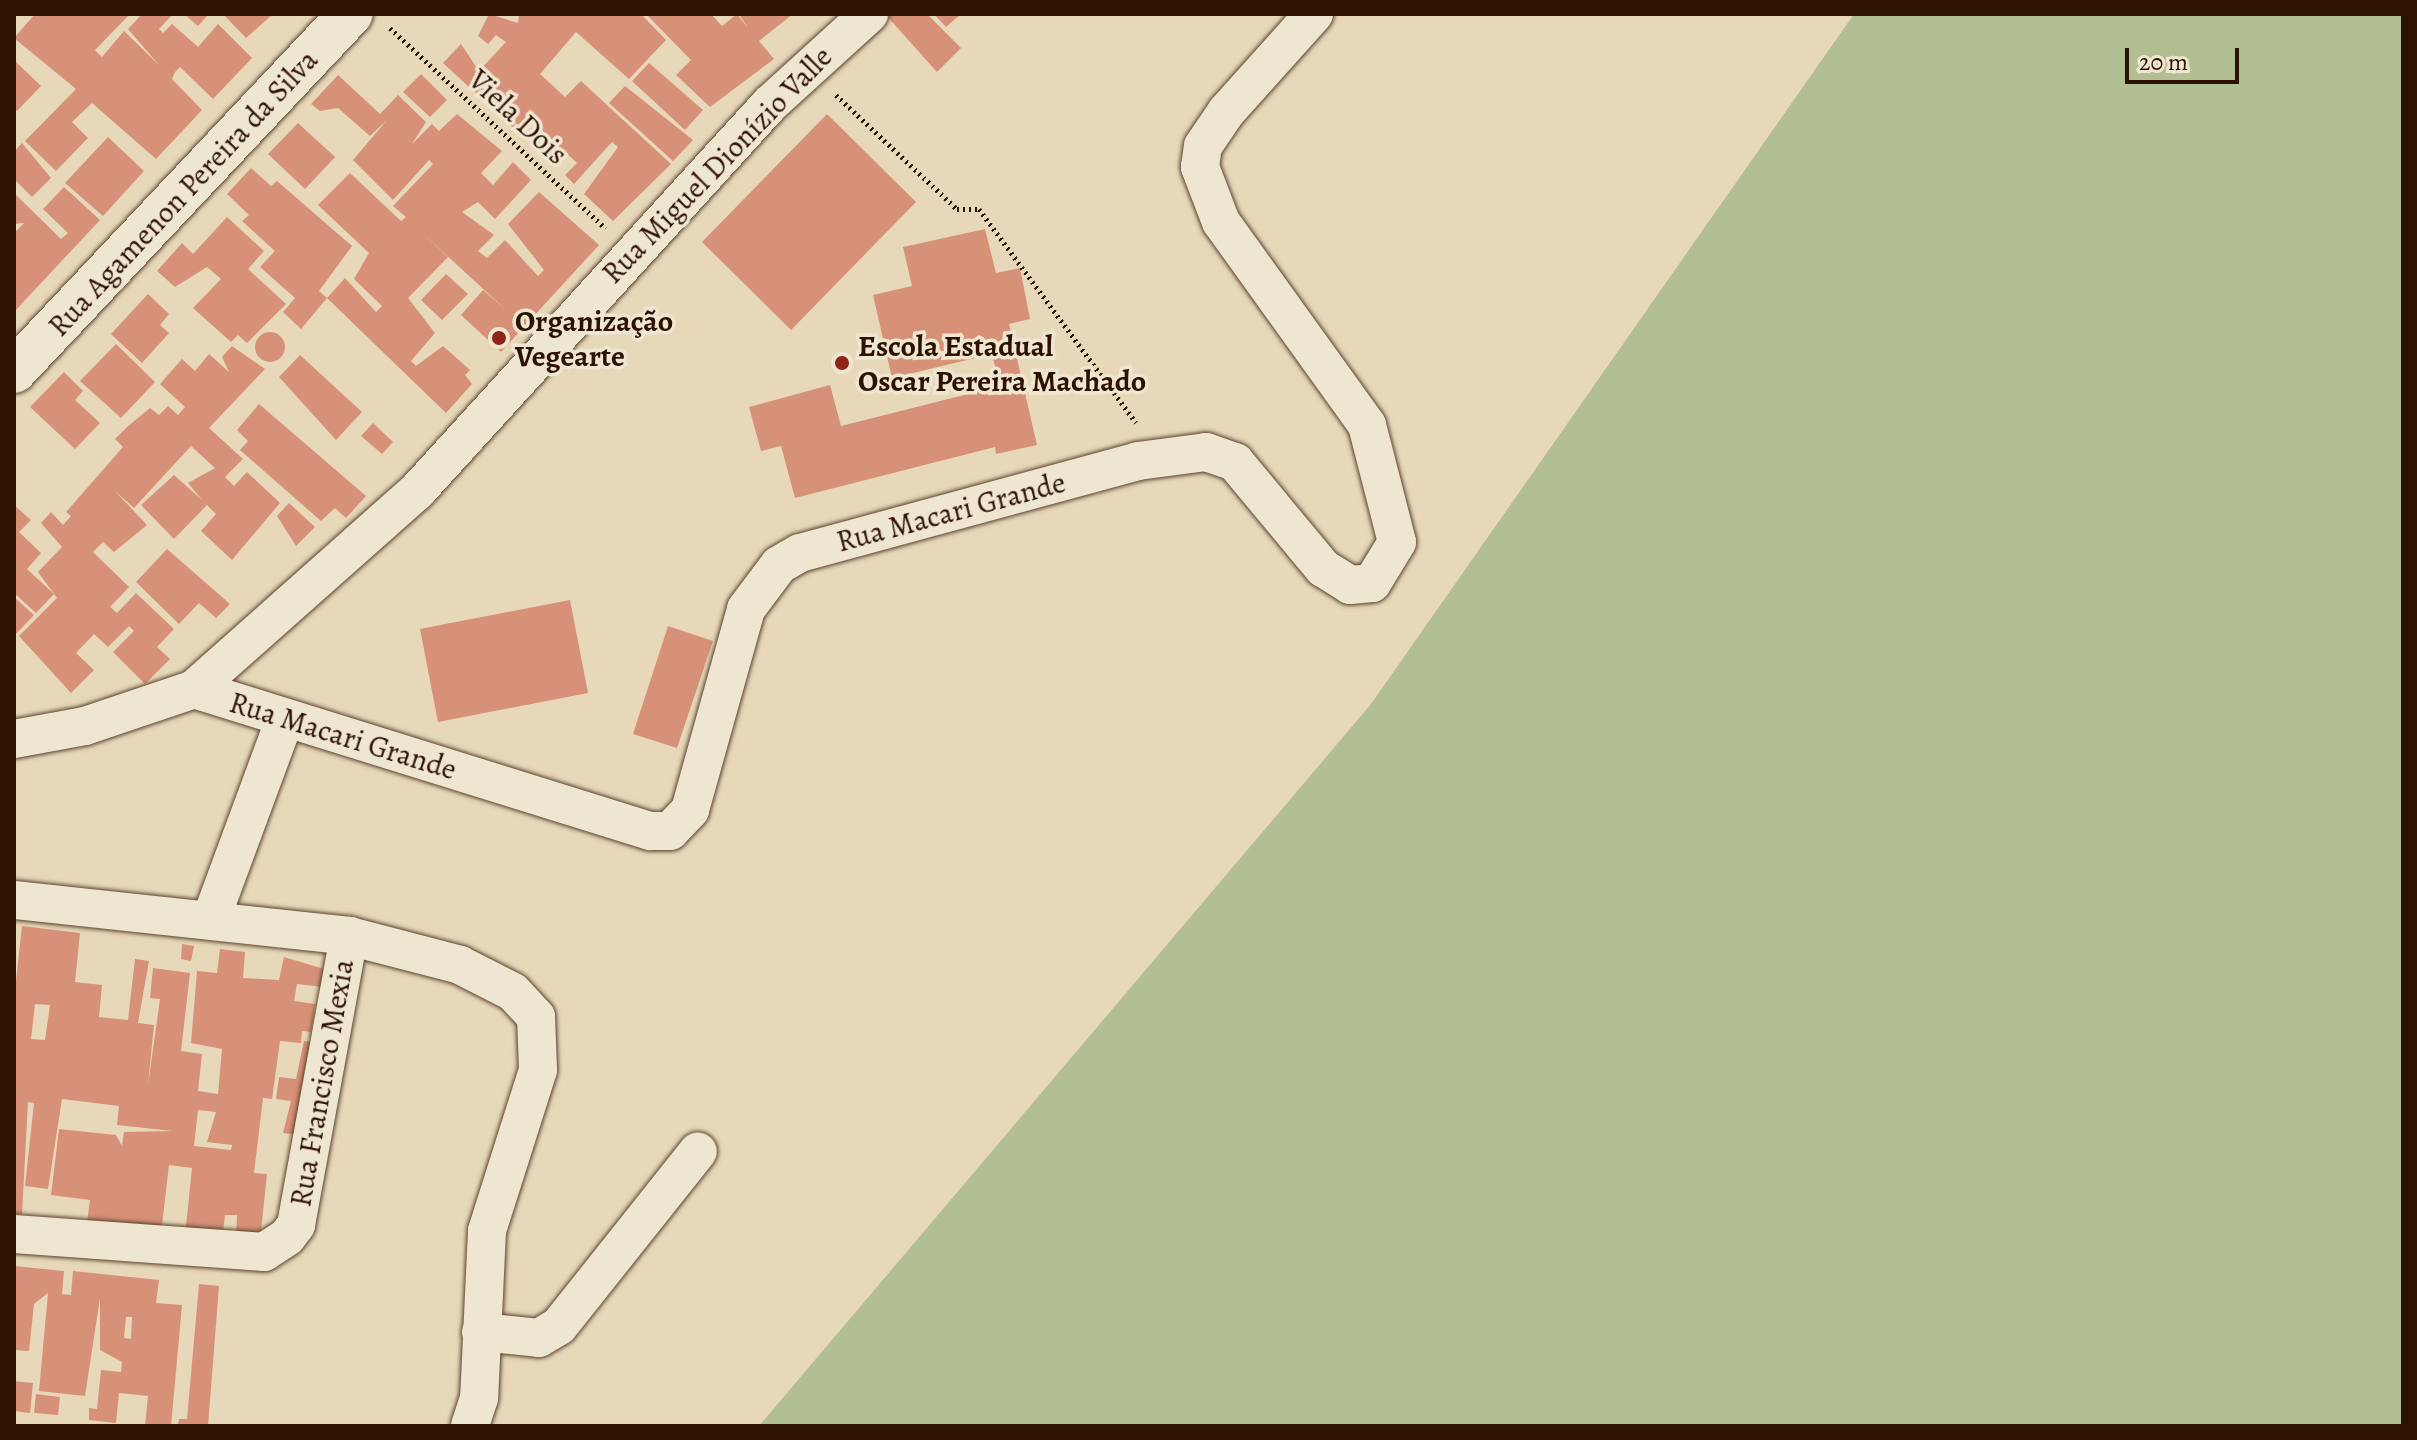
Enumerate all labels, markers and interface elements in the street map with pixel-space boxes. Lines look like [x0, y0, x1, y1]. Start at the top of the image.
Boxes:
scale bar [2129, 32, 2243, 82]
street label: Rua Miguel Dionízio Valle [594, 39, 840, 291]
street label: Rua Agamenon Pereira da Silva [41, 42, 325, 344]
text: 20 m [2139, 46, 2188, 78]
street label: Viela Dois [461, 62, 575, 172]
place label: Organização Vegearte [515, 303, 673, 374]
place label: Escola Estadual Oscar Pereira Machado [858, 328, 1146, 398]
marker: Organização Vegearte [490, 329, 508, 347]
marker: Escola Estadual Oscar Pereira Machado [833, 354, 851, 372]
street label: Rua Macari Grande [833, 464, 1069, 560]
street label: Rua Macari Grande [225, 684, 461, 788]
street label: Rua Francisco Mexia [283, 956, 361, 1210]

